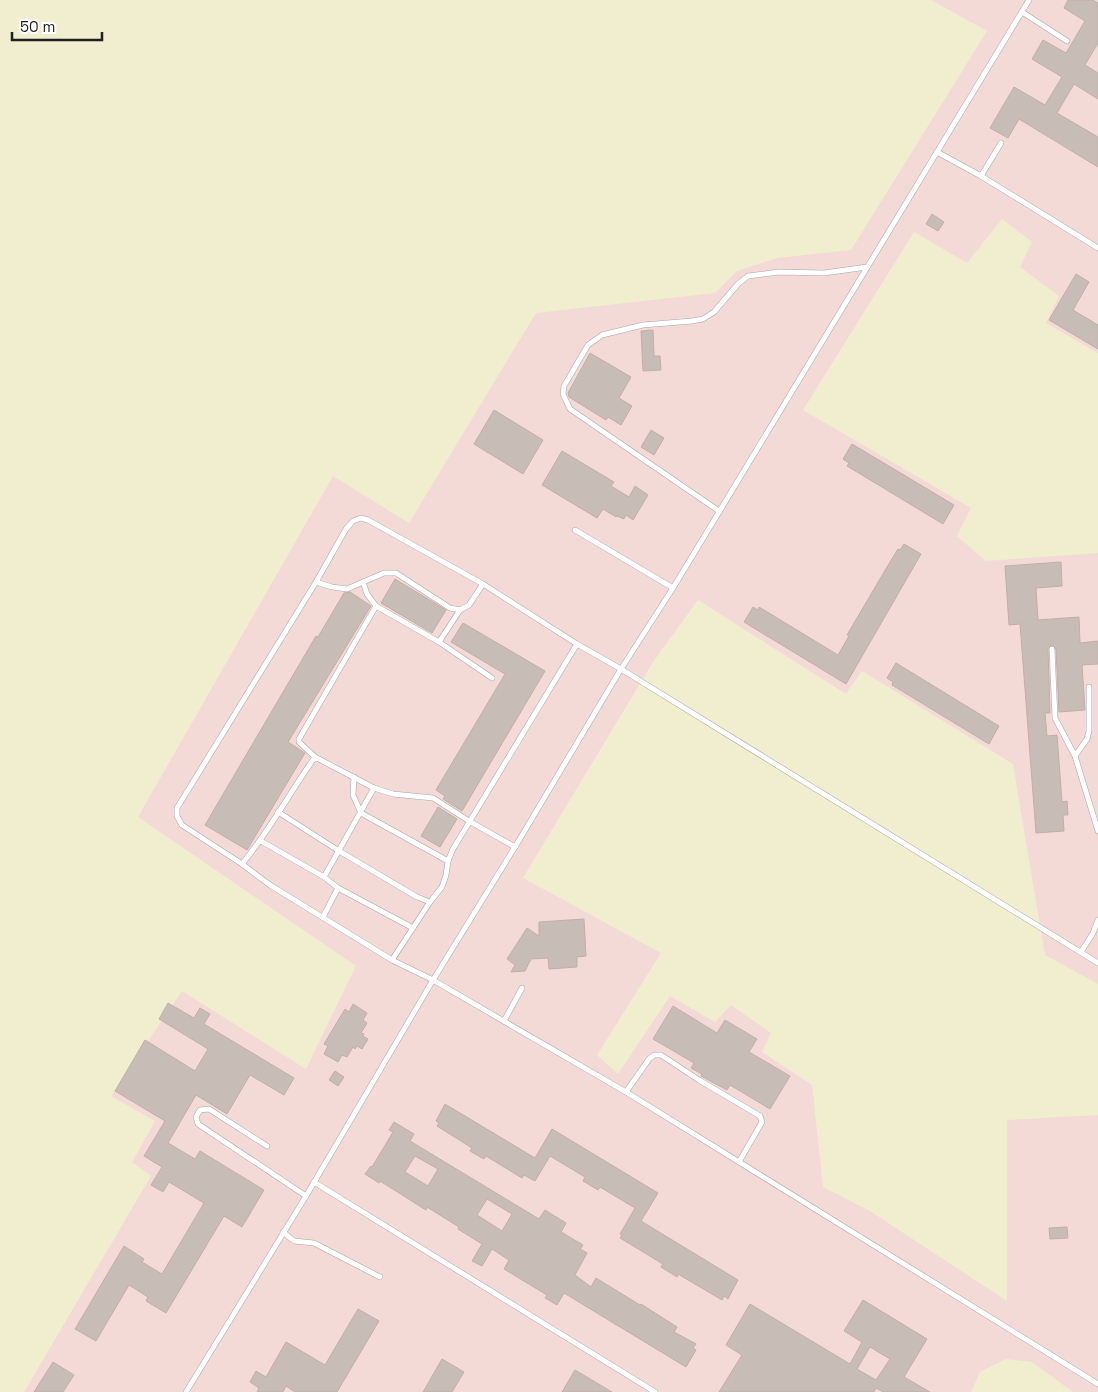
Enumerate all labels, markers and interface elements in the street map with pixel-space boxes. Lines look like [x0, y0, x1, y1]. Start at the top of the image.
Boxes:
scale bar [12, 10, 102, 42]
text: 50 m [20, 17, 55, 36]

